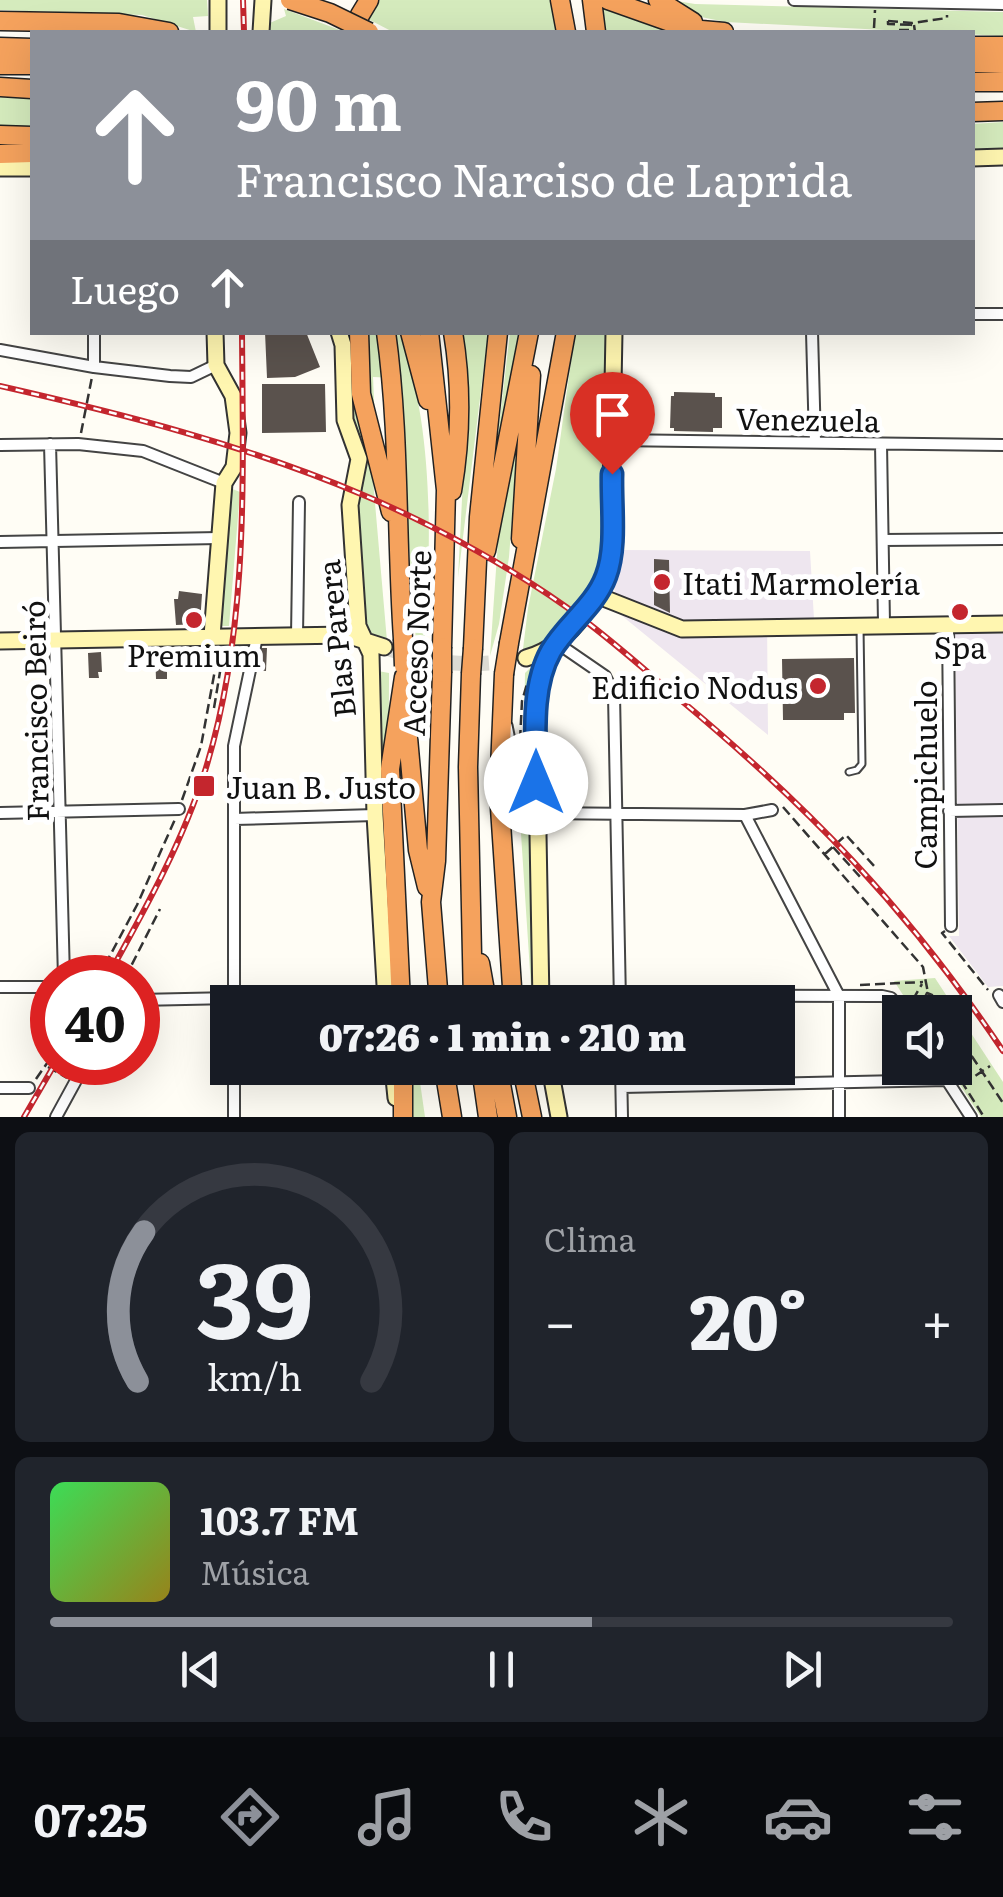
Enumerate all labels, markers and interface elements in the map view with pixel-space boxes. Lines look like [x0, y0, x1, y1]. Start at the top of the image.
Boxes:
text: 90 m [235, 49, 402, 153]
icon: ahead [70, 70, 200, 200]
text: Francisco Narciso de Laprida [235, 144, 852, 211]
text: Luego [70, 259, 180, 316]
icon: ahead [200, 260, 255, 315]
pin [570, 372, 655, 475]
icon: arrive [585, 387, 640, 442]
street label: Venezuela [735, 395, 881, 441]
street label: Acceso Norte [390, 549, 440, 737]
street label: Blas Parera [305, 557, 365, 720]
place label: Itati Marmolería [682, 560, 921, 604]
marker: Itati Marmolería [651, 571, 673, 593]
street label: Francisco Beiró [10, 600, 58, 822]
marker: Spa [949, 601, 971, 623]
marker: Premium [183, 609, 205, 631]
place label: Spa [934, 624, 987, 668]
place label: Premium [127, 632, 261, 676]
place label: Edificio Nodus [591, 664, 798, 708]
marker: Edificio Nodus [807, 675, 829, 697]
street label: Campichuelo [902, 680, 946, 870]
position arrow [484, 731, 588, 835]
place label: Juan B. Justo [226, 764, 416, 808]
marker: Juan B. Justo [191, 773, 217, 799]
speed limit sign: 40 [30, 955, 160, 1085]
map controls [882, 995, 972, 1085]
button: sound [882, 995, 972, 1085]
text: 07:26 · 1 min · 210 m [319, 1006, 686, 1063]
text: Clima [544, 1214, 636, 1262]
text: 39 [196, 1217, 313, 1371]
text: 20° [690, 1262, 807, 1373]
text: − [544, 1278, 576, 1360]
text: + [921, 1278, 953, 1360]
text: km/h [207, 1349, 302, 1402]
text: 103.7 FM [200, 1490, 359, 1547]
text: Música [200, 1547, 310, 1595]
icon: previous [173, 1642, 228, 1697]
icon: pause [474, 1642, 529, 1697]
icon: next [775, 1642, 830, 1697]
icon: directions [215, 1782, 285, 1852]
icon: music [352, 1782, 422, 1852]
icon: phone [489, 1782, 559, 1852]
icon: climate [626, 1782, 696, 1852]
icon: car [763, 1782, 833, 1852]
icon: filters [900, 1782, 970, 1852]
text: 07:25 [33, 1784, 148, 1851]

